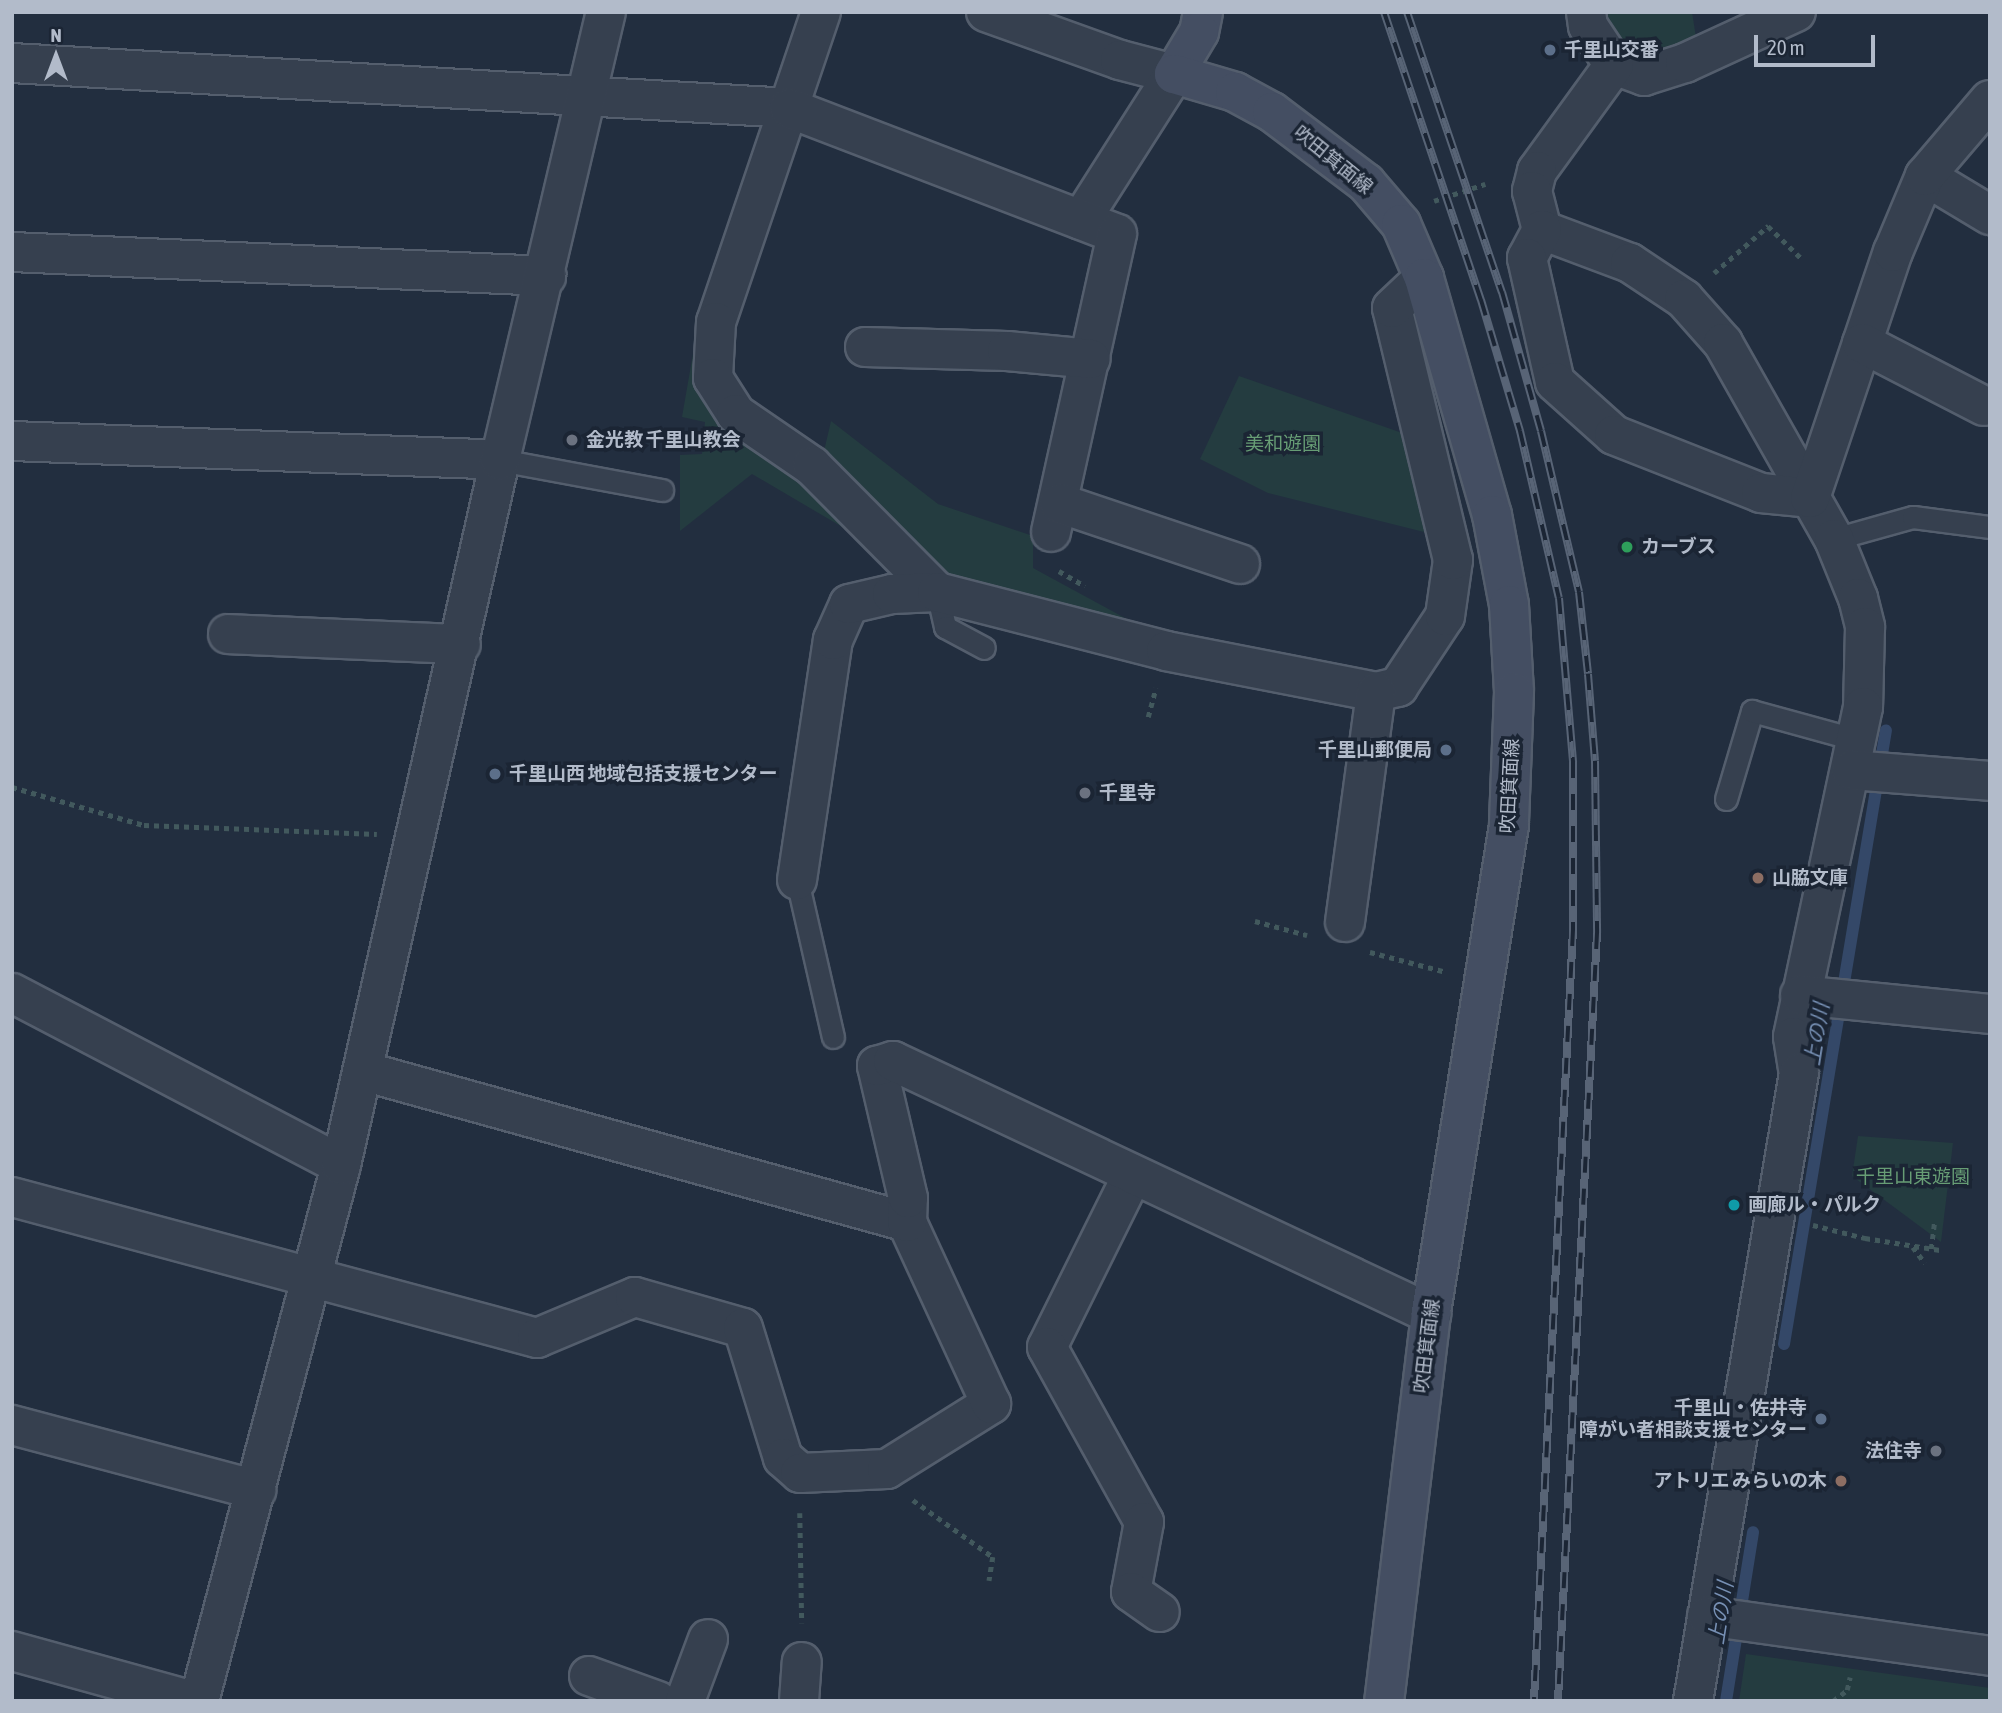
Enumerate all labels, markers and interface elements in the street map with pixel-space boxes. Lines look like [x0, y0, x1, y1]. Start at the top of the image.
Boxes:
north arrow [21, 21, 91, 91]
scale bar [1757, 21, 1878, 65]
text: N [50, 24, 62, 46]
text: 20 m [1767, 35, 1805, 59]
place label: 千里山交番 [1564, 39, 1659, 61]
marker: 千里山交番 [1542, 42, 1558, 58]
street label: 吹田箕面線 [1289, 121, 1377, 199]
place label: 金光教 千里山教会 [586, 429, 741, 451]
marker: 金光教 千里山教会 [564, 432, 580, 448]
park label: 美和遊園 [1245, 433, 1321, 455]
place label: カーブス [1641, 536, 1717, 558]
marker: カーブス [1619, 539, 1635, 555]
street label: 吹田箕面線 [1496, 738, 1524, 834]
place label: 千里山郵便局 [1318, 739, 1432, 761]
marker: 千里山郵便局 [1438, 742, 1454, 758]
place label: 千里山西 地域包括支援センター [509, 763, 778, 785]
marker: 千里山西 地域包括支援センター [487, 766, 503, 782]
place label: 千里寺 [1099, 782, 1156, 804]
marker: 千里寺 [1077, 785, 1093, 801]
place label: 山脇文庫 [1772, 867, 1848, 889]
marker: 山脇文庫 [1750, 870, 1766, 886]
water label: 上の川 [1799, 1001, 1833, 1067]
park label: 千里山東遊園 [1856, 1166, 1970, 1188]
place label: 画廊ル・パルク [1748, 1194, 1881, 1216]
marker: 画廊ル・パルク [1726, 1197, 1742, 1213]
street label: 吹田箕面線 [1410, 1297, 1444, 1395]
place label: 千里山・佐井寺 障がい者相談支援センター [1579, 1397, 1807, 1441]
marker: 千里山・佐井寺 障がい者相談支援センター [1813, 1411, 1829, 1427]
place label: 法住寺 [1865, 1440, 1922, 1462]
marker: 法住寺 [1928, 1443, 1944, 1459]
place label: アトリエ みらいの木 [1653, 1470, 1827, 1492]
marker: アトリエ みらいの木 [1833, 1473, 1849, 1489]
water label: 上の川 [1703, 1580, 1737, 1646]

